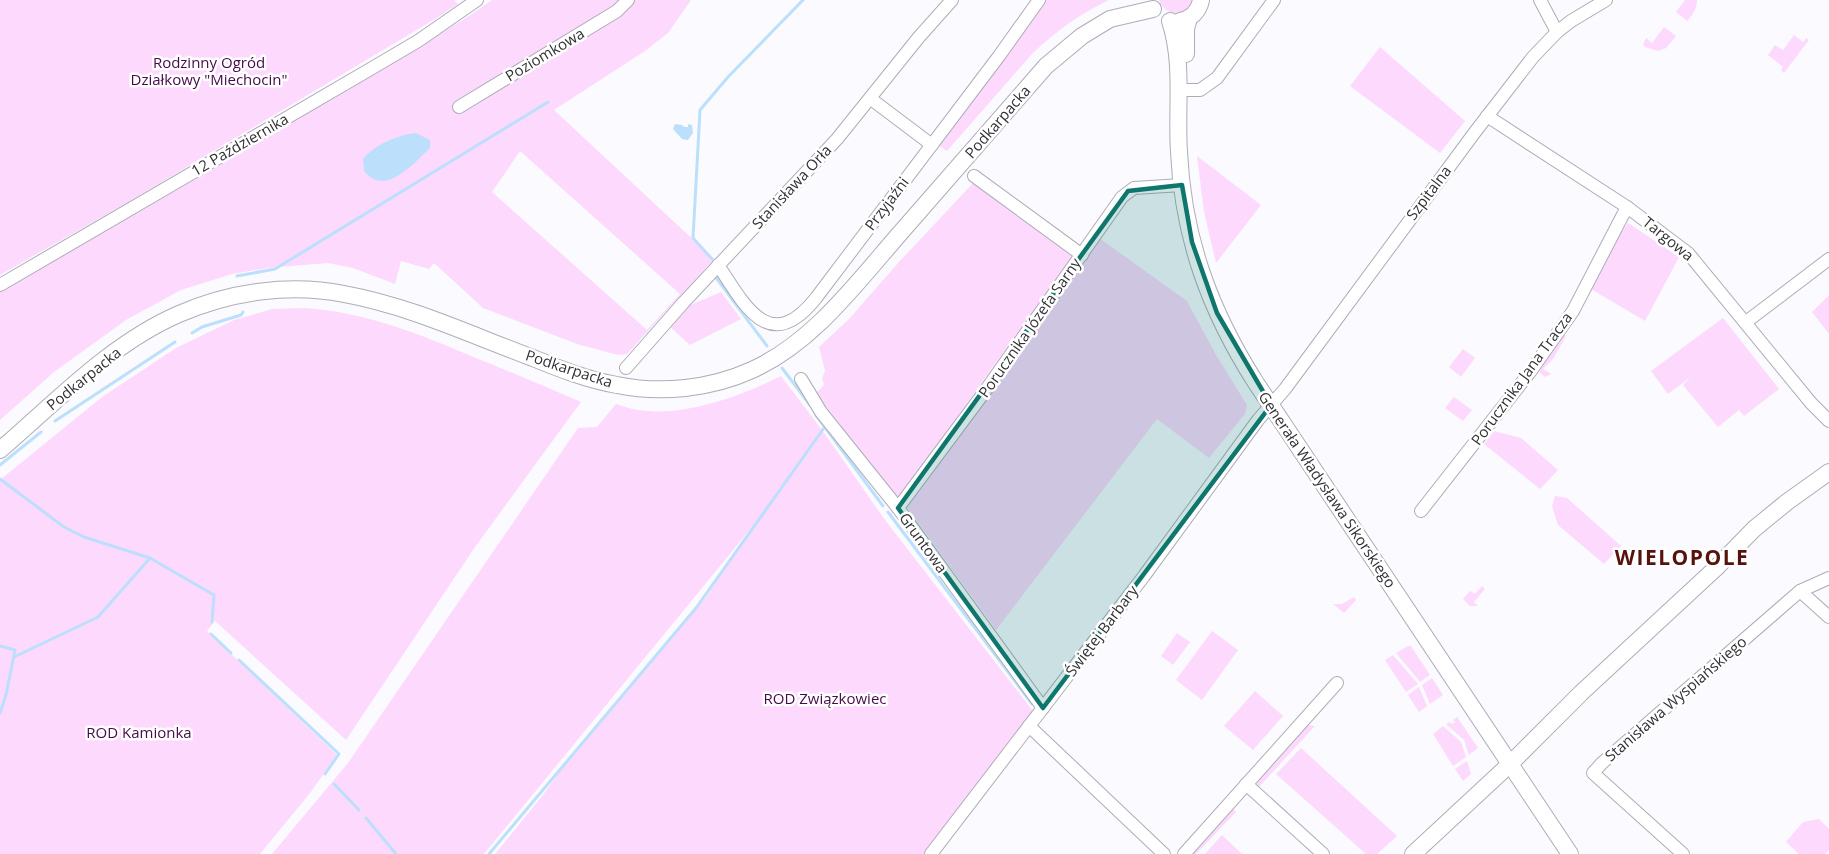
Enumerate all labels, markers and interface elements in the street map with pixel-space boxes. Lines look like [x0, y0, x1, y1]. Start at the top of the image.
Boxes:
street label: Poziomkowa [501, 23, 588, 86]
park label: Rodzinny Ogród Działkowy "Miechocin" [131, 52, 288, 89]
street label: Podkarpacka [960, 81, 1034, 162]
street label: 12 Października [187, 108, 292, 180]
street label: Stanisława Orła [747, 140, 835, 233]
street label: Szpitalna [1401, 161, 1455, 224]
street label: Przyjaźni [860, 173, 913, 234]
street label: Targowa [1639, 212, 1698, 265]
street label: Porucznika Józefa Sarny [973, 253, 1085, 401]
street label: Porucznika Jana Tracza [1466, 308, 1576, 449]
street label: Podkarpacka [42, 342, 125, 414]
street label: Podkarpacka [523, 345, 615, 392]
street label: Generała Władysława Sikorskiego [1254, 387, 1401, 591]
street label: Gruntowa [895, 508, 952, 577]
district label: WIELOPOLE [1615, 543, 1749, 571]
street label: Świętej Barbary [1060, 581, 1142, 680]
street label: Stanisława Wyspiańskiego [1600, 631, 1750, 765]
park label: ROD Związkowiec [764, 688, 887, 708]
park label: ROD Kamionka [86, 722, 192, 742]

